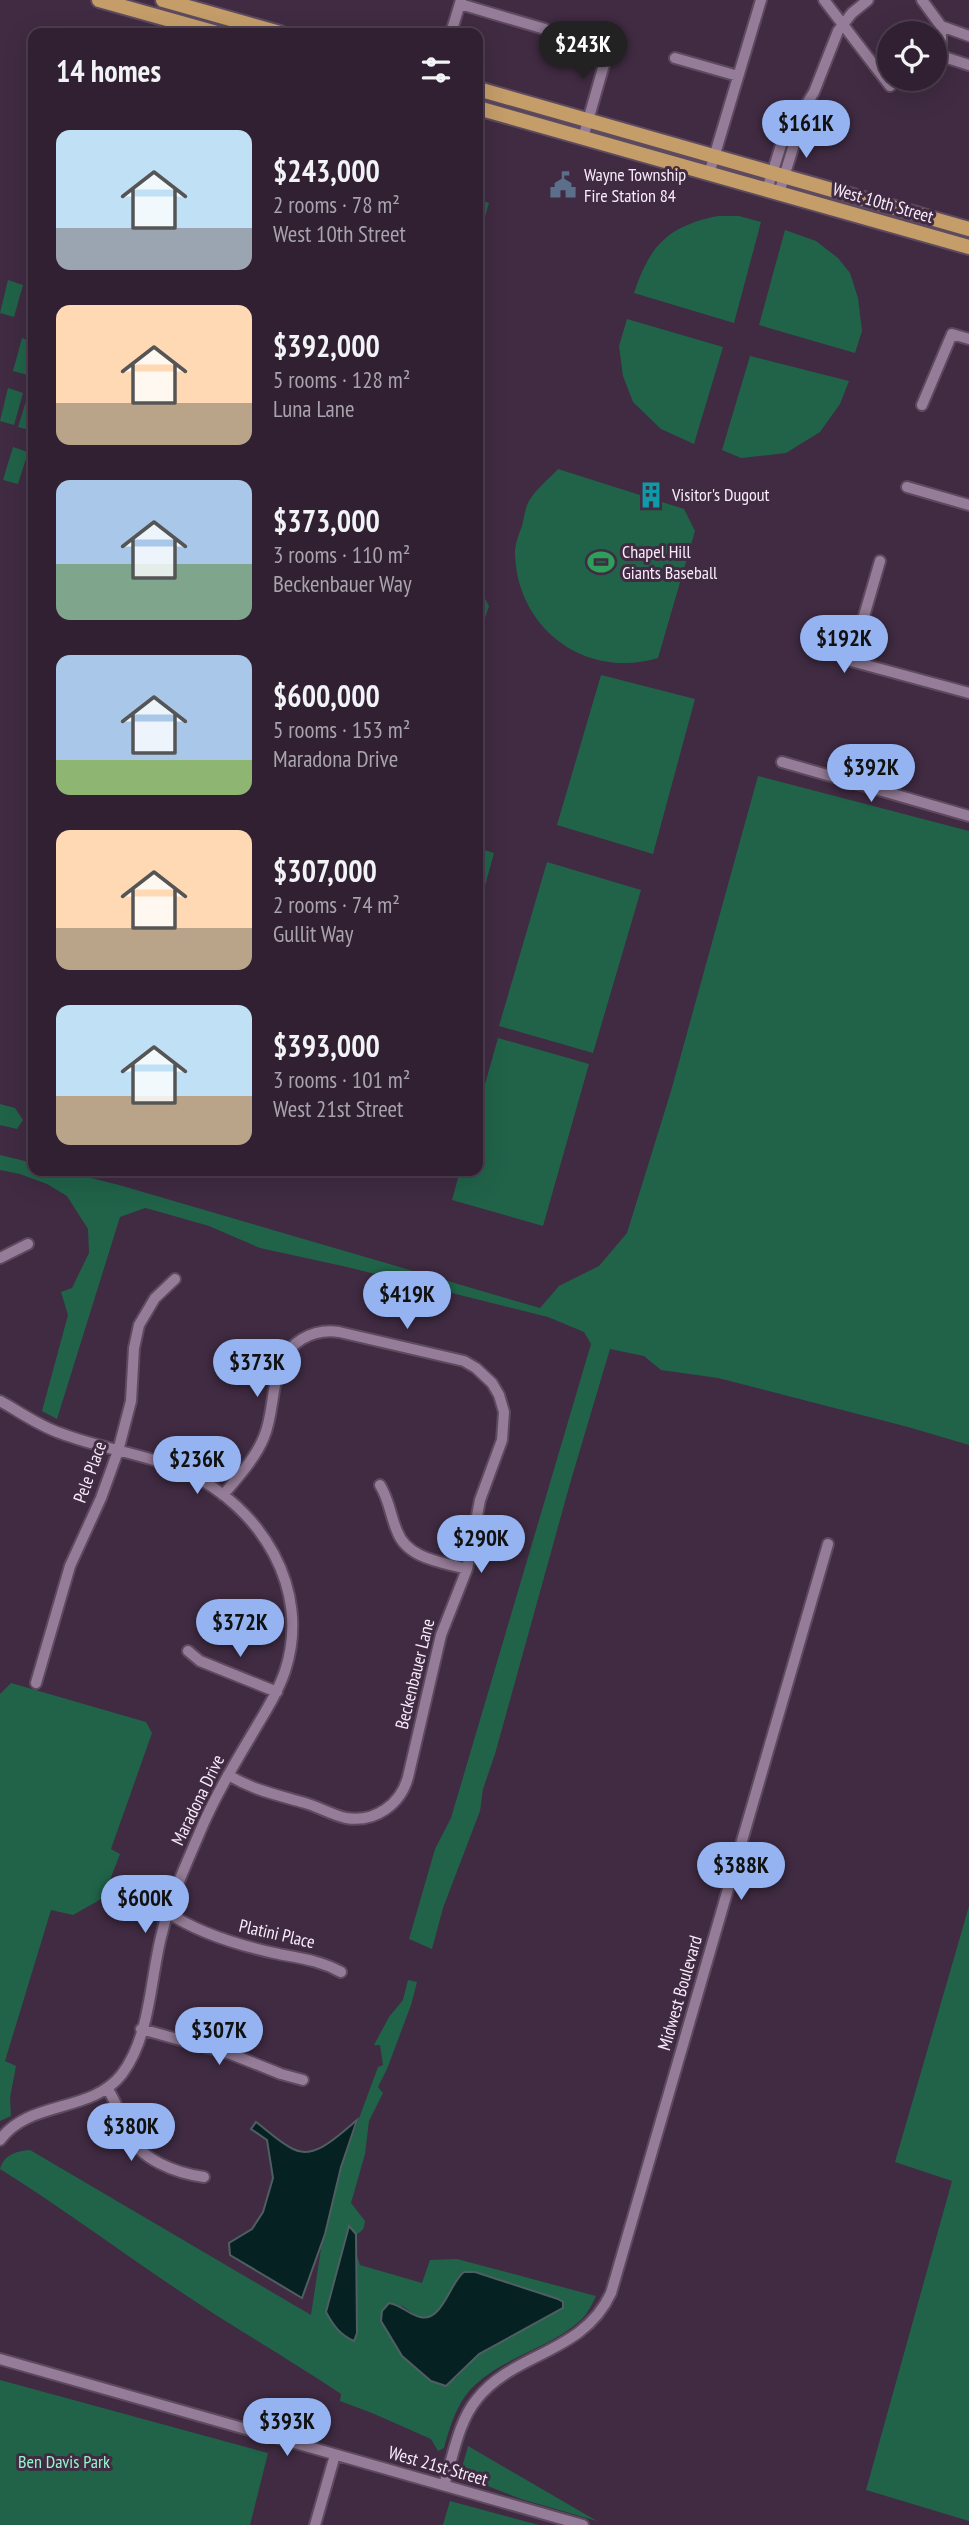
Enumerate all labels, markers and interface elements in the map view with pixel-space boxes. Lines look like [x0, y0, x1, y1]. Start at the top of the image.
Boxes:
map controls [877, 21, 947, 91]
button: locate [877, 21, 947, 91]
pin: $243K [534, 22, 632, 81]
text: $243K [555, 29, 611, 58]
text: 14 homes [56, 51, 161, 90]
icon: filters [417, 51, 455, 89]
pin: $161K [757, 100, 855, 160]
text: $161K [778, 108, 834, 137]
text: $243,000 [273, 151, 380, 190]
icon: home [112, 158, 196, 242]
place label: Wayne Township Fire Station 84 [584, 163, 686, 207]
public building icon: Wayne Township Fire Station 84 [548, 170, 578, 200]
street label: West 10th Street [830, 177, 936, 228]
text: 2 rooms · 78 m² [273, 190, 400, 219]
text: West 10th Street [273, 219, 406, 248]
text: $392,000 [273, 326, 380, 365]
icon: home [112, 333, 196, 417]
text: 5 rooms · 128 m² [273, 365, 410, 394]
text: Luna Lane [273, 394, 354, 423]
building icon: Visitor's Dugout [636, 480, 666, 510]
place label: Visitor's Dugout [671, 483, 770, 506]
text: $373,000 [273, 501, 380, 540]
icon: home [112, 508, 196, 592]
text: 3 rooms · 110 m² [273, 540, 410, 569]
place label: Chapel Hill Giants Baseball [622, 540, 718, 584]
sports icon: Chapel Hill Giants Baseball [586, 547, 616, 577]
text: Beckenbauer Way [273, 569, 412, 598]
pin: $192K [795, 616, 893, 675]
text: $192K [816, 623, 872, 652]
text: $600,000 [273, 676, 380, 715]
icon: home [112, 683, 196, 767]
text: 5 rooms · 153 m² [273, 715, 410, 744]
text: Maradona Drive [273, 744, 398, 773]
pin: $392K [822, 744, 920, 804]
text: $392K [843, 752, 899, 781]
text: $307,000 [273, 851, 377, 890]
icon: home [112, 858, 196, 942]
text: 2 rooms · 74 m² [273, 890, 400, 919]
text: Gullit Way [273, 919, 353, 948]
text: $393,000 [273, 1026, 380, 1065]
icon: home [112, 1033, 196, 1117]
text: 3 rooms · 101 m² [273, 1065, 410, 1094]
text: West 21st Street [273, 1094, 403, 1123]
pin: $419K [358, 1272, 456, 1331]
text: $419K [379, 1279, 435, 1308]
pin: $373K [208, 1340, 306, 1399]
text: $373K [229, 1347, 285, 1376]
pin: $236K [148, 1436, 246, 1496]
street label: Pele Place [68, 1438, 111, 1506]
text: $236K [169, 1444, 225, 1473]
pin: $290K [432, 1516, 530, 1575]
text: $290K [453, 1523, 509, 1552]
pin: $372K [191, 1600, 289, 1659]
text: $372K [212, 1607, 268, 1636]
street label: Beckenbauer Lane [390, 1616, 439, 1732]
street label: Maradona Drive [166, 1751, 229, 1849]
pin: $388K [692, 1842, 790, 1902]
text: $388K [713, 1850, 769, 1879]
pin: $600K [96, 1876, 194, 1935]
text: $600K [117, 1883, 173, 1912]
street label: Platini Place [237, 1914, 317, 1953]
street label: Midwest Boulevard [652, 1933, 707, 2053]
pin: $307K [170, 2008, 268, 2067]
text: $307K [191, 2015, 247, 2044]
pin: $380K [82, 2104, 180, 2163]
text: $380K [103, 2111, 159, 2140]
pin: $393K [238, 2398, 336, 2458]
text: $393K [259, 2406, 315, 2435]
street label: West 21st Street [386, 2440, 490, 2491]
park label: Ben Davis Park [18, 2450, 110, 2473]

